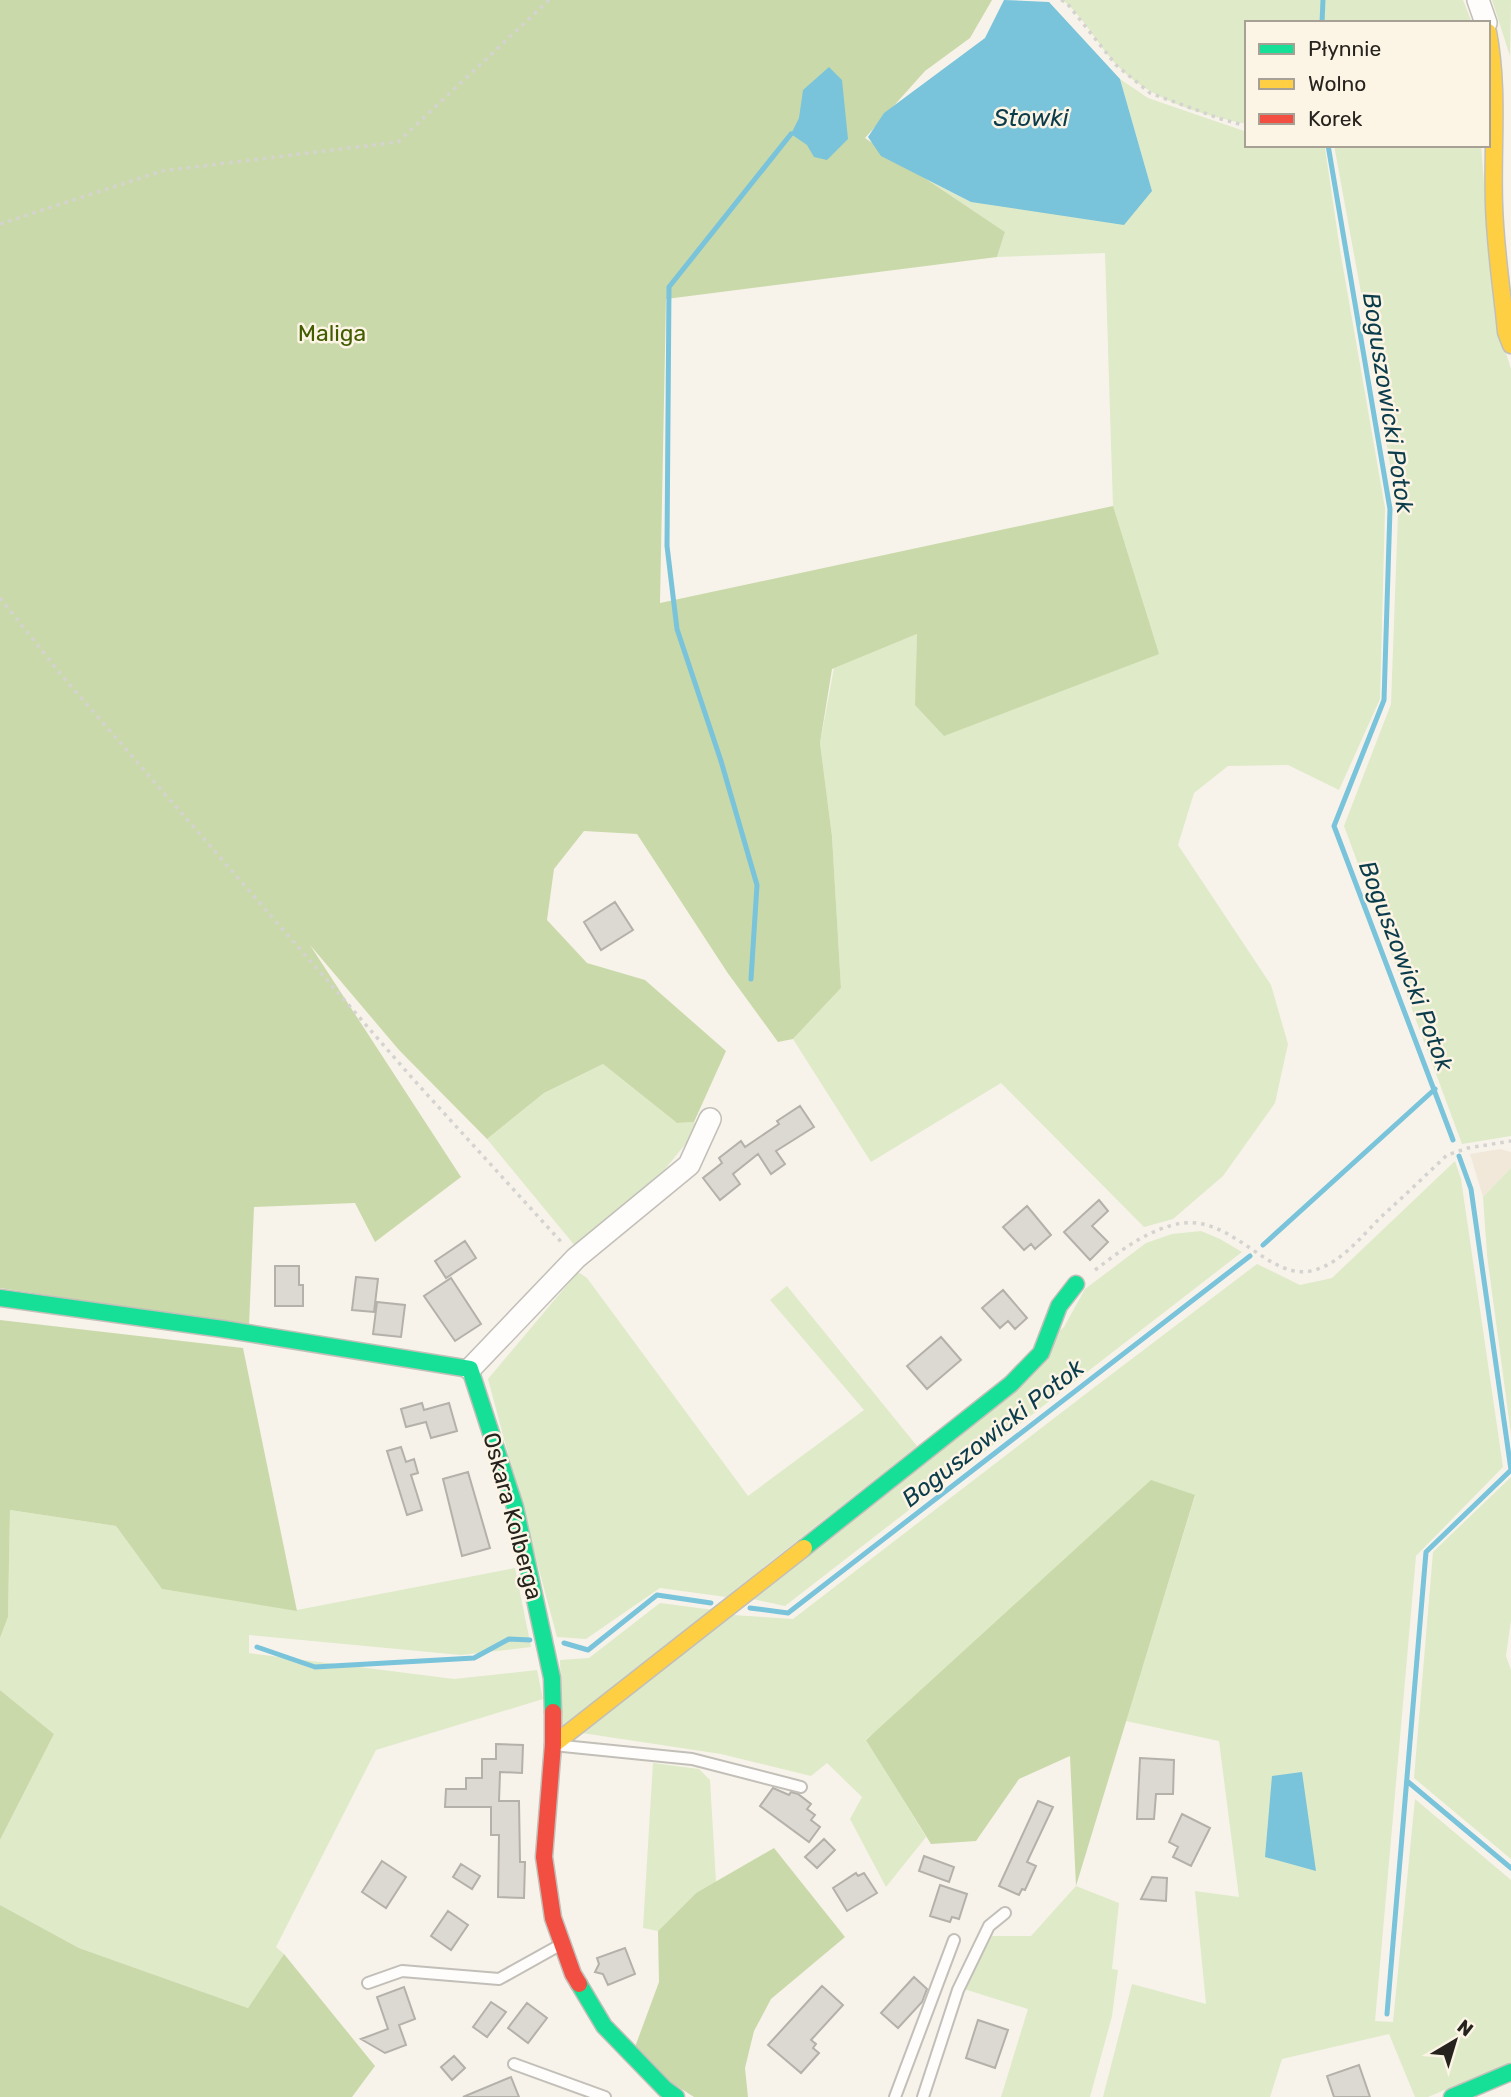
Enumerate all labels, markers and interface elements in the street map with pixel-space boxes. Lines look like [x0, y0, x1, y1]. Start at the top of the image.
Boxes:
legend [1245, 21, 1490, 147]
text: Płynnie [1308, 36, 1381, 61]
text: Wolno [1308, 71, 1366, 96]
water label: Stowki [994, 104, 1070, 132]
text: Korek [1308, 106, 1363, 131]
water label: Boguszowicki Potok [1357, 291, 1419, 516]
park label: Maliga [298, 319, 366, 347]
water label: Boguszowicki Potok [1353, 857, 1459, 1076]
water label: Boguszowicki Potok [896, 1353, 1090, 1513]
street label: Oskara Kolberga [477, 1429, 549, 1603]
north arrow [1420, 2006, 1490, 2076]
text: N [1453, 2015, 1478, 2041]

